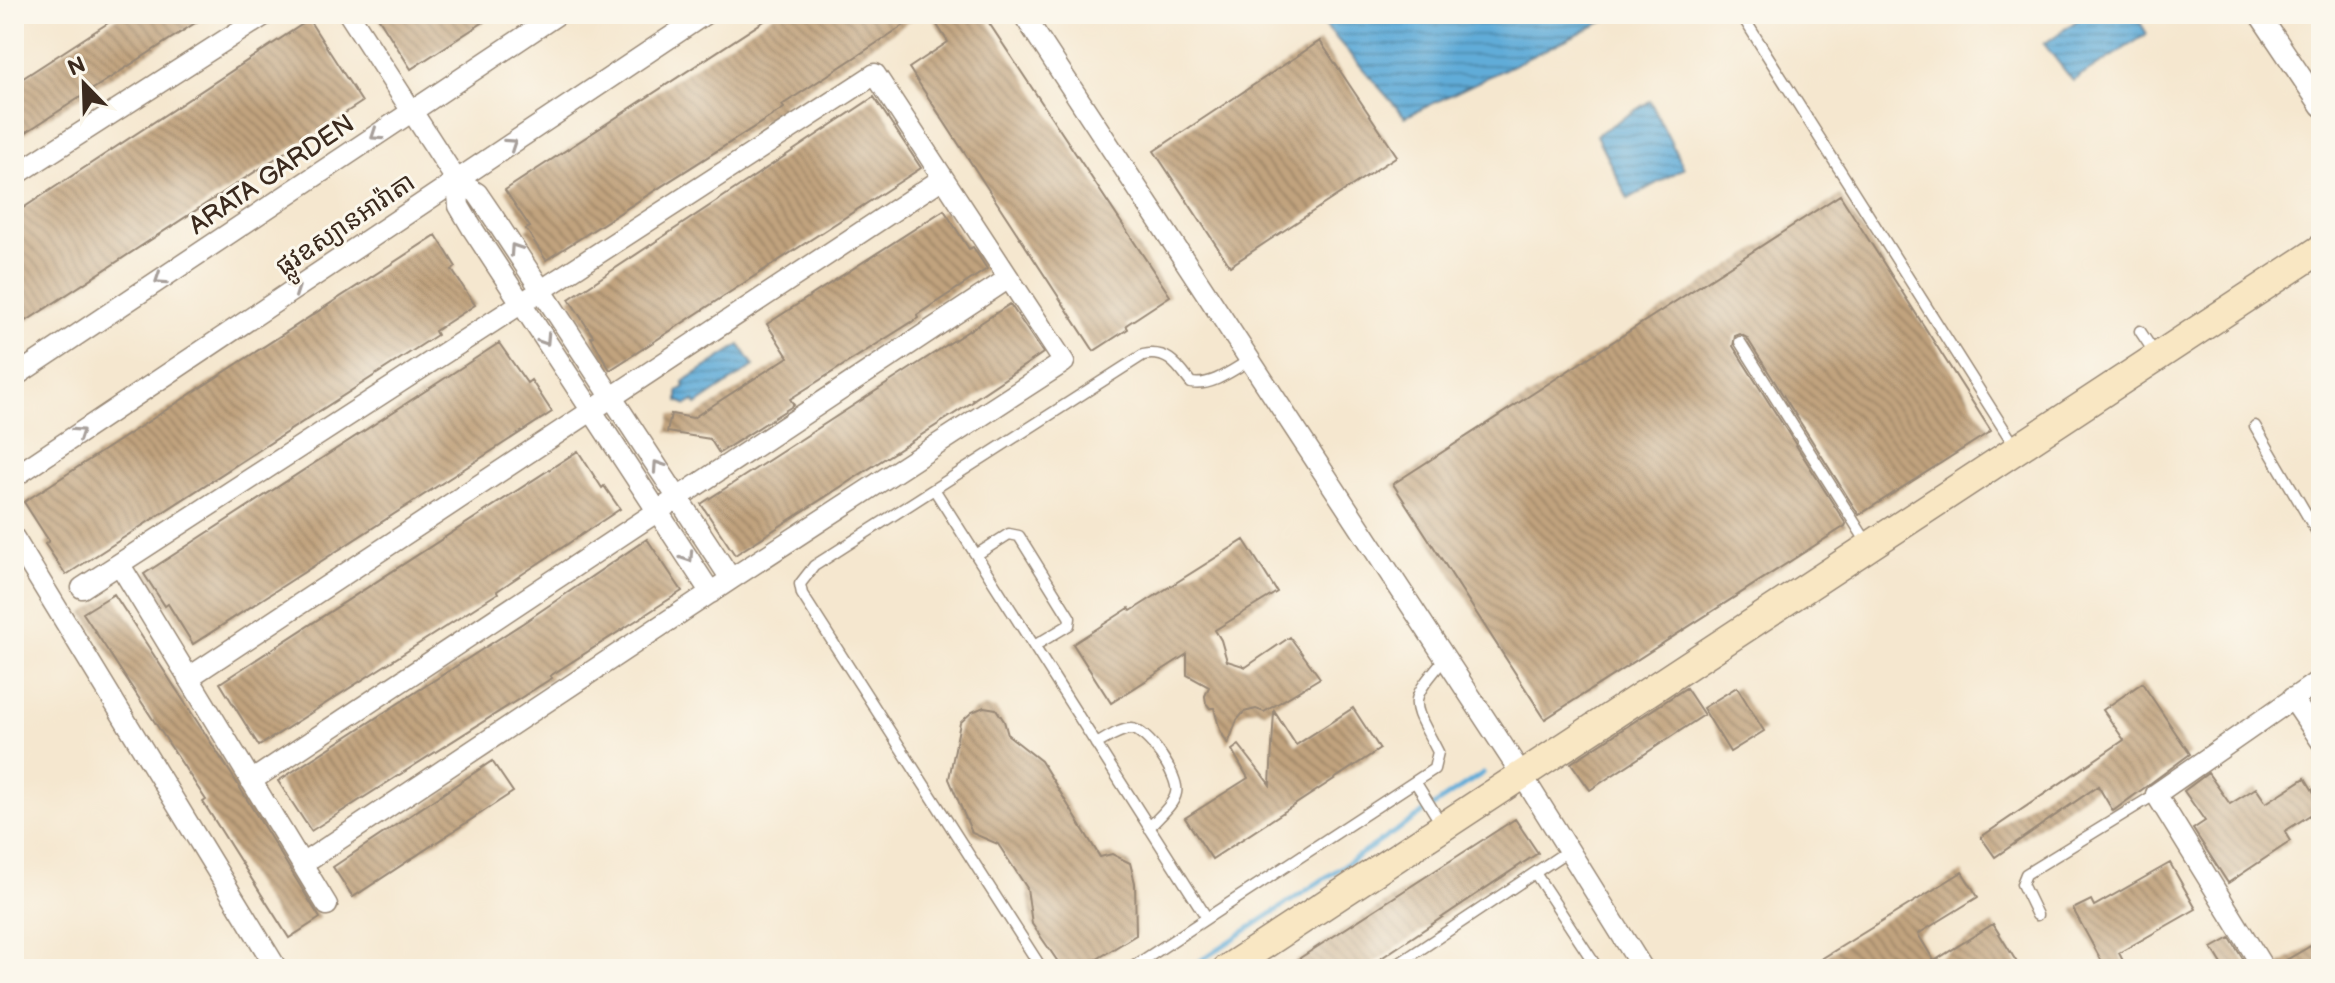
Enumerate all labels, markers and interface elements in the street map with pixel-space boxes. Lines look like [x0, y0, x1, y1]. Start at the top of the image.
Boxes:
north arrow [44, 44, 124, 124]
text: N [64, 51, 90, 83]
street label: ARATA GARDEN [183, 109, 360, 242]
one-way arrow [371, 125, 385, 140]
one-way arrow [502, 139, 517, 154]
street label: ផ្លូវឧស្យានអារ៉ាតា [270, 167, 425, 289]
one-way arrow [510, 244, 525, 258]
one-way arrow [155, 269, 169, 284]
one-way arrow [286, 284, 301, 299]
one-way arrow [536, 331, 551, 346]
one-way arrow [70, 428, 84, 443]
one-way arrow [653, 461, 668, 475]
one-way arrow [678, 549, 693, 563]

